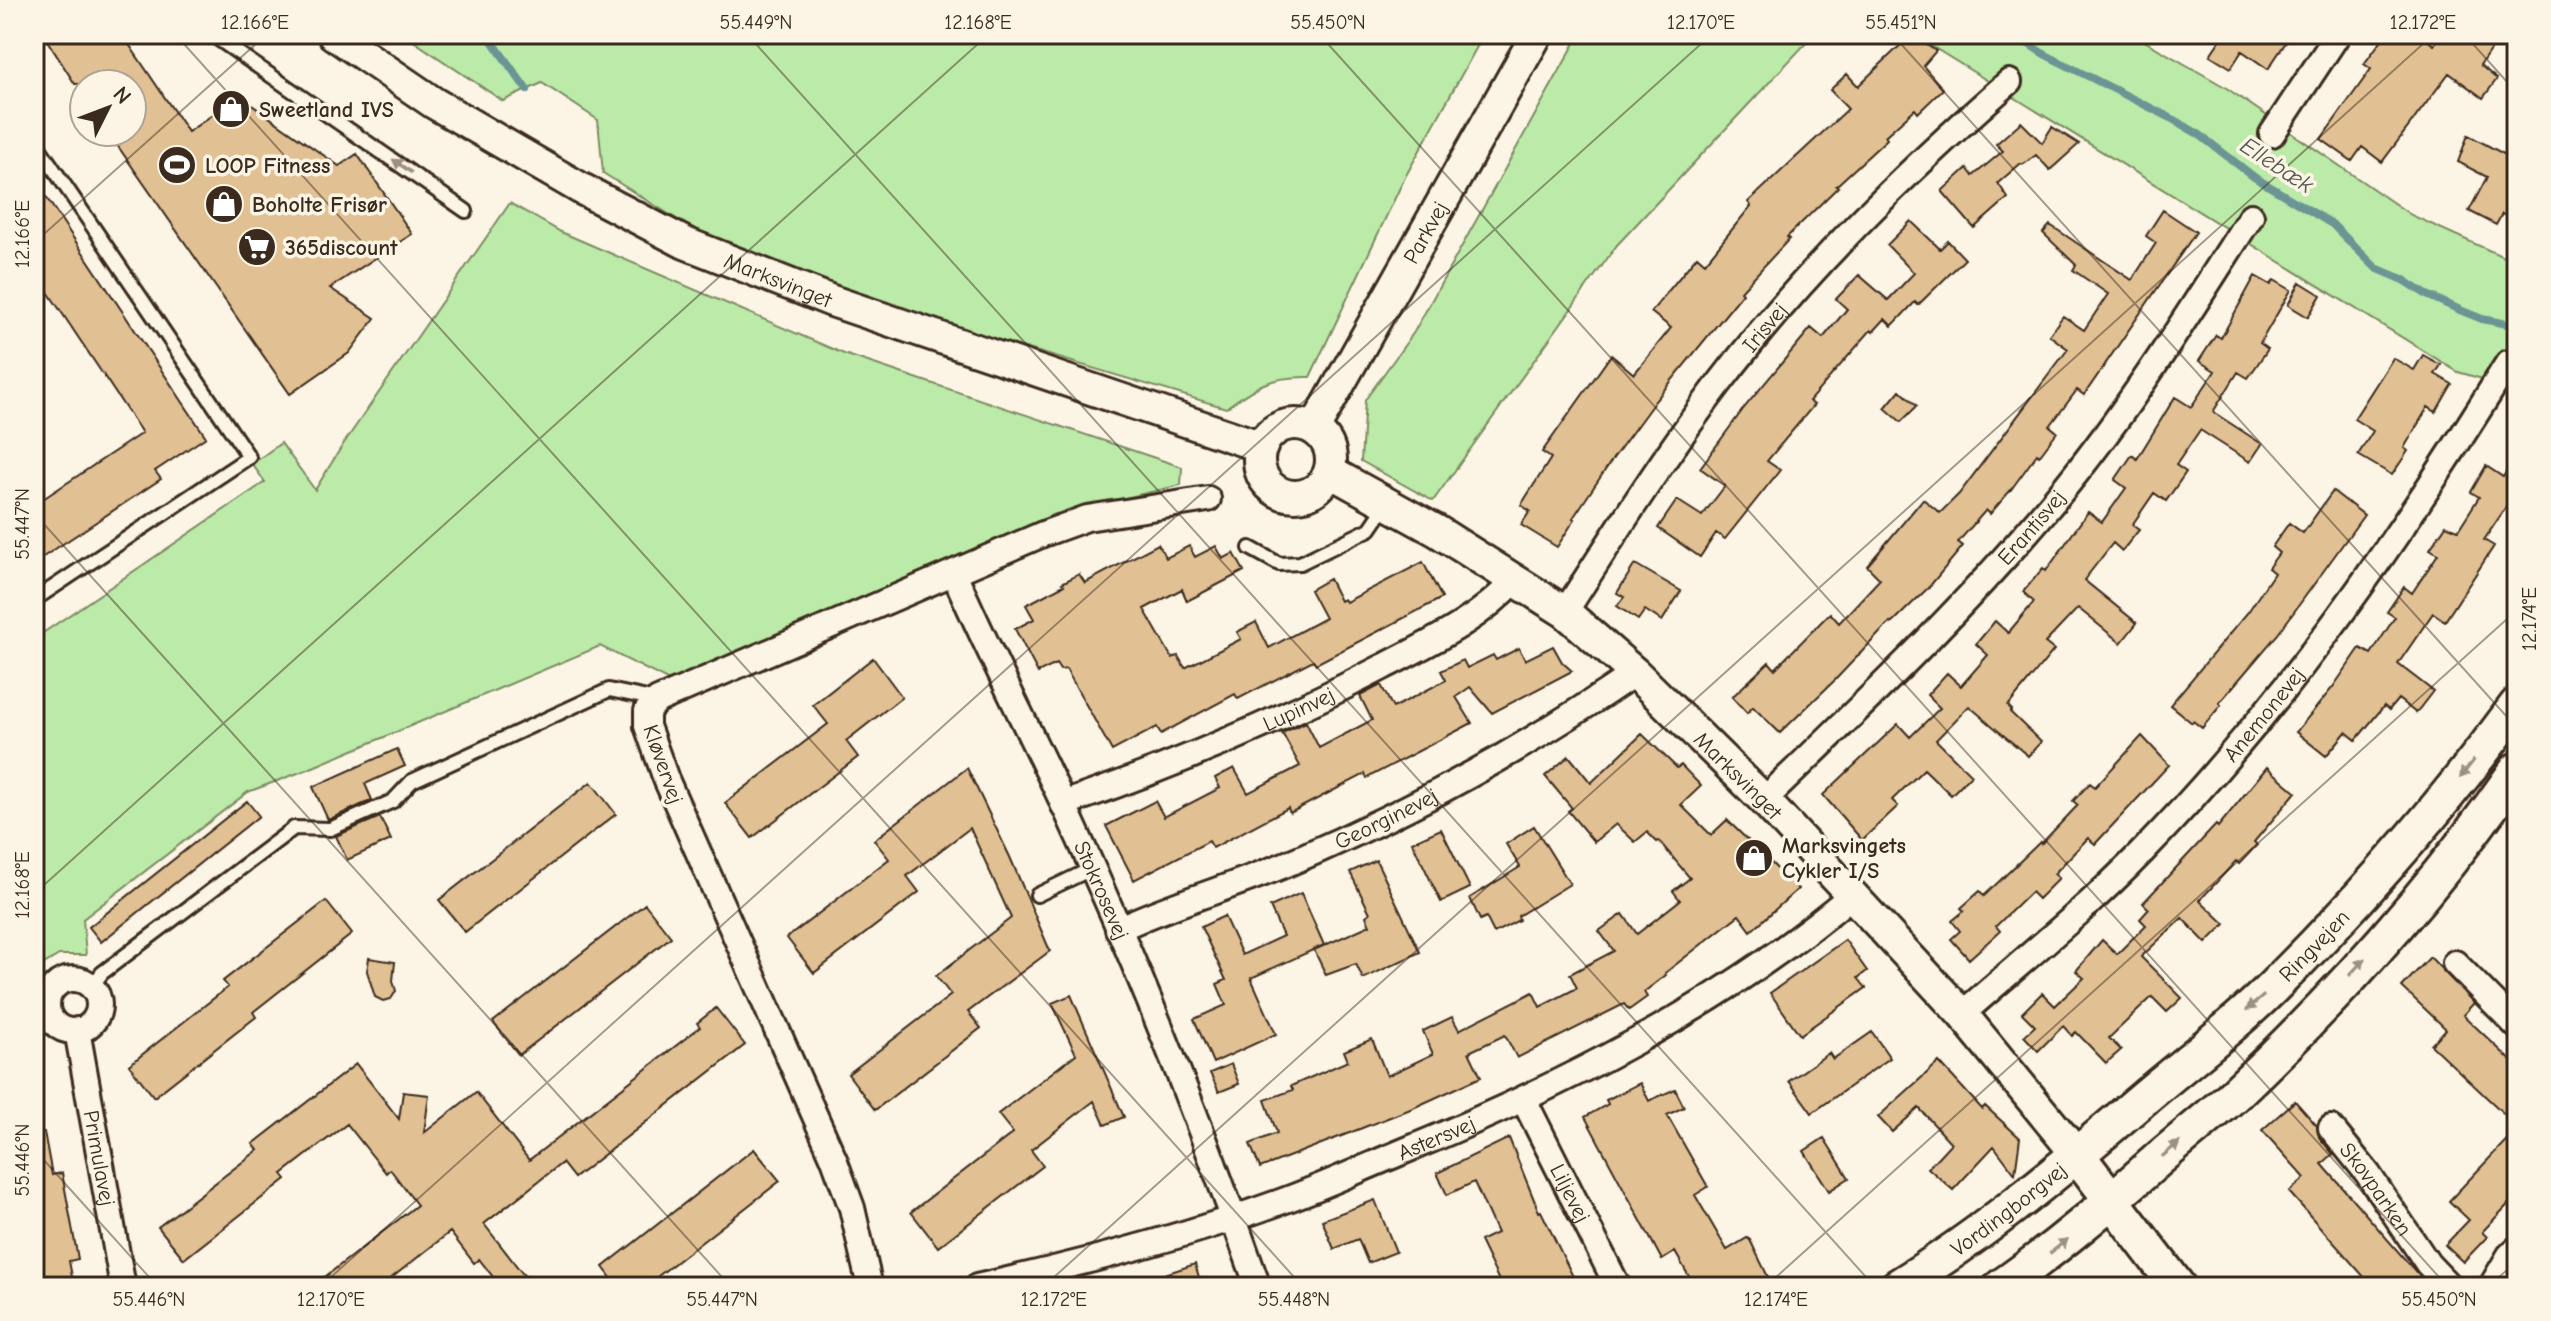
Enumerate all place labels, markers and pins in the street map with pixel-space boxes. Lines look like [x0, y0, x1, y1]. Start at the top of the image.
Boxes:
shop icon: Sweetland IVS [210, 88, 252, 130]
place label: Sweetland IVS [259, 97, 394, 123]
sports icon: LOOP Fitness [156, 144, 198, 186]
place label: LOOP Fitness [205, 153, 330, 179]
shop icon: Boholte Frisør [203, 183, 245, 225]
place label: Boholte Frisør [252, 192, 387, 218]
supermarket icon: 365discount [236, 226, 278, 268]
place label: 365discount [285, 235, 398, 261]
place label: Marksvingets Cykler I/S [1782, 833, 1906, 884]
shop icon: Marksvingets Cykler I/S [1733, 837, 1775, 879]

